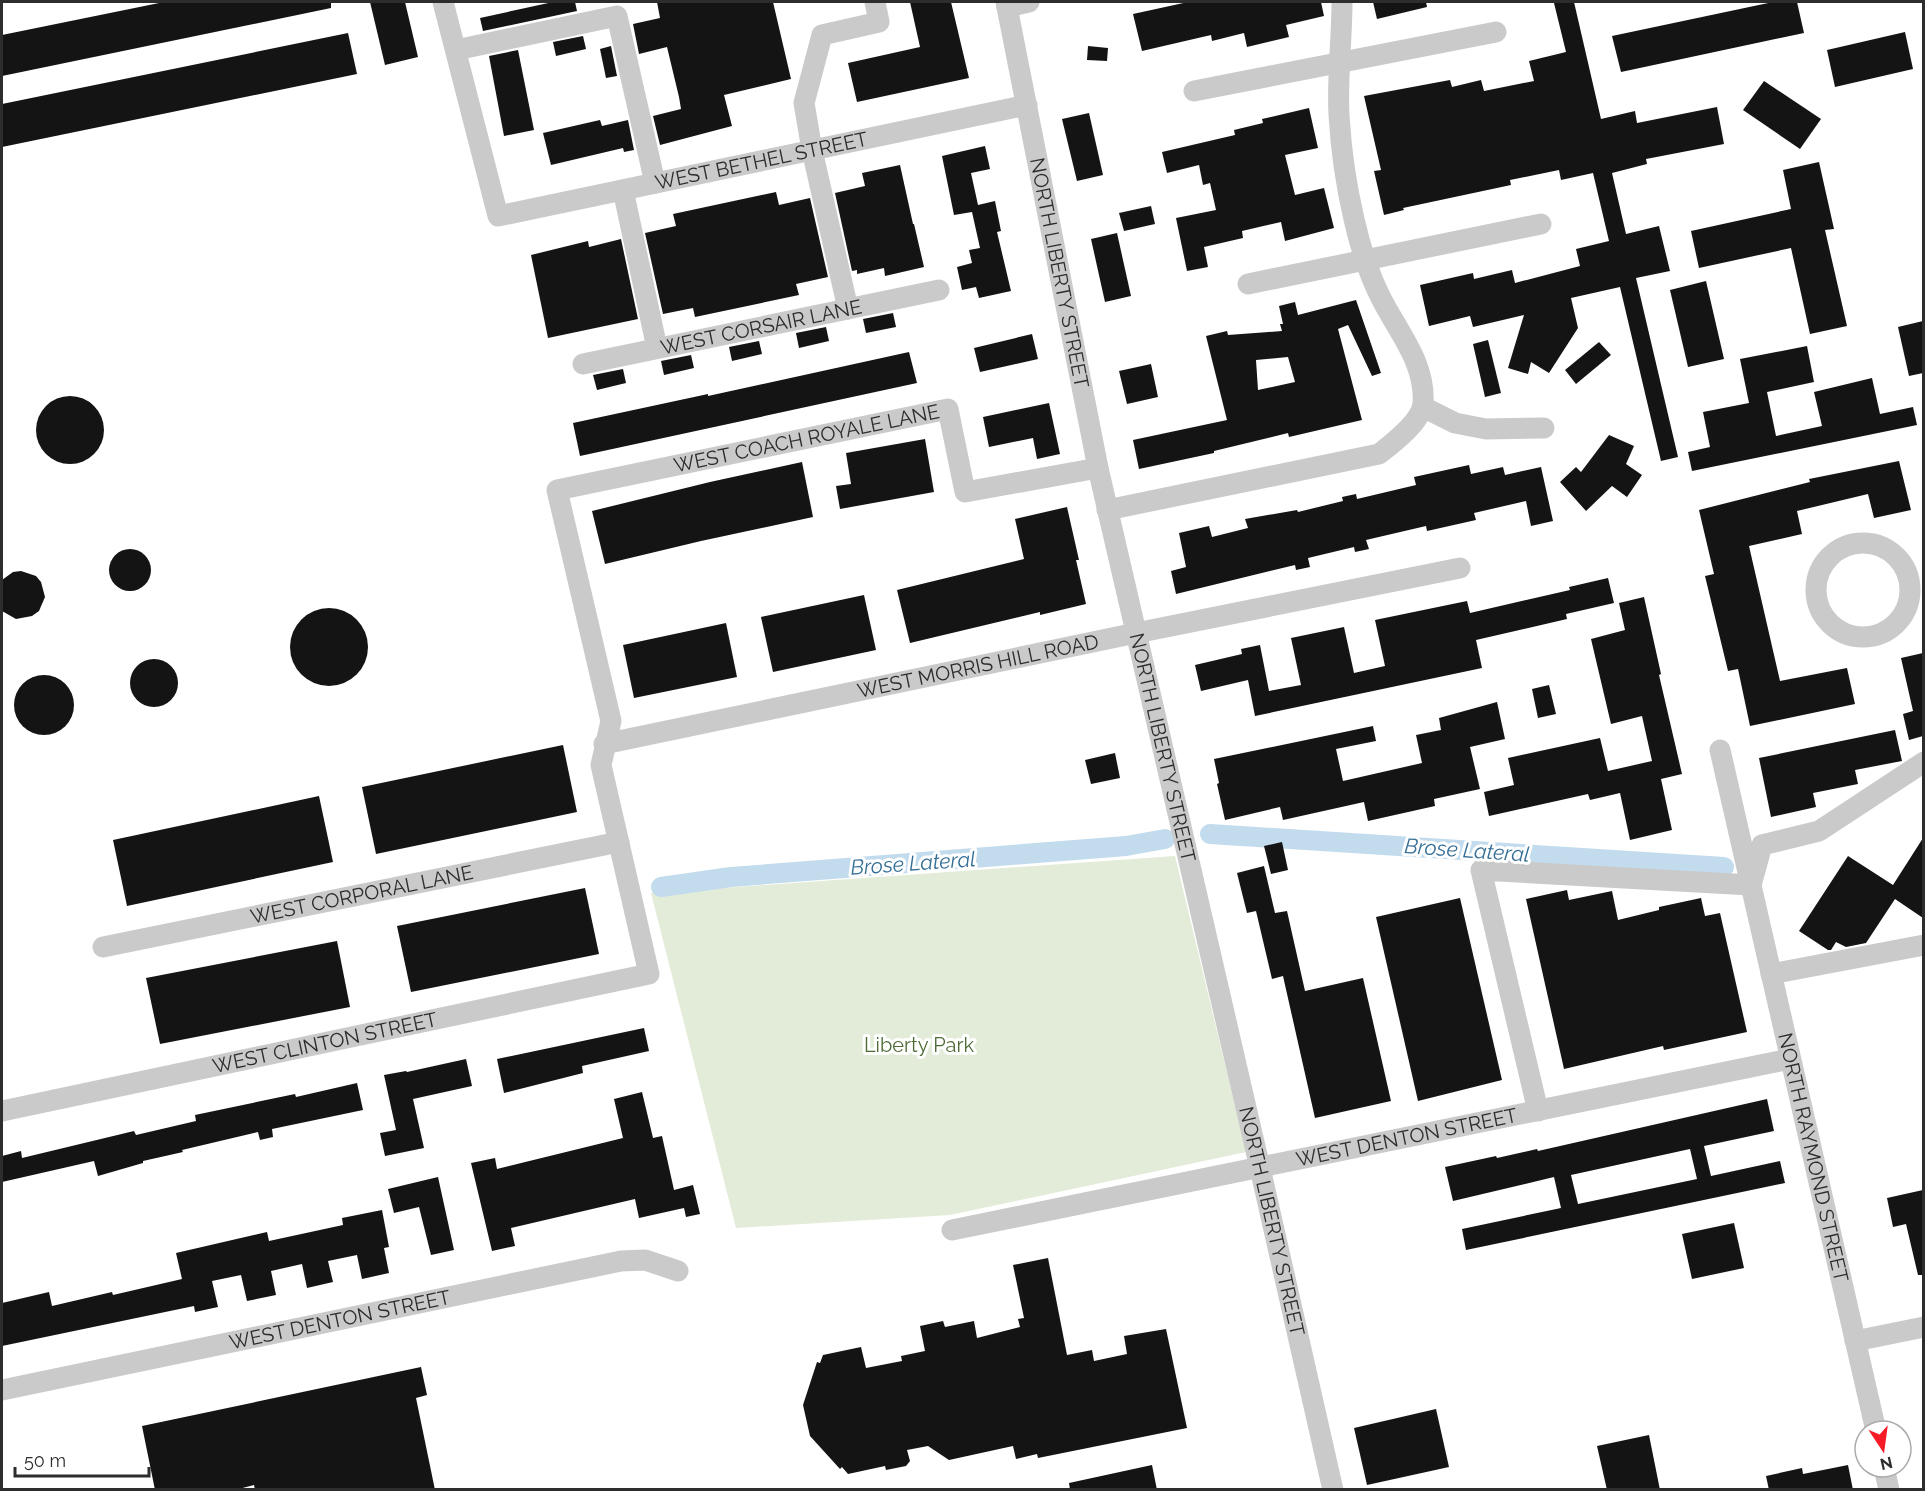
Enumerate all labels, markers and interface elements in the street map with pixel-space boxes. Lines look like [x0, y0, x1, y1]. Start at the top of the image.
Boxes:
street label: WEST BETHEL STREET [653, 127, 870, 195]
street label: NORTH LIBERTY STREET [1025, 156, 1094, 390]
street label: WEST CORSAIR LANE [658, 294, 864, 360]
street label: WEST COACH ROYALE LANE [672, 399, 941, 477]
street label: WEST MORRIS HILL ROAD [855, 629, 1101, 703]
street label: NORTH LIBERTY STREET [1125, 631, 1201, 864]
water label: Brose Lateral [1404, 833, 1530, 867]
water label: Brose Lateral [850, 846, 976, 880]
street label: WEST CORPORAL LANE [248, 860, 475, 929]
street label: WEST CLINTON STREET [210, 1007, 439, 1078]
street label: NORTH RAYMOND STREET [1773, 1031, 1853, 1284]
park label: Liberty Park [864, 1033, 974, 1057]
street label: WEST DENTON STREET [1294, 1103, 1519, 1171]
street label: NORTH LIBERTY STREET [1234, 1104, 1310, 1338]
street label: WEST DENTON STREET [227, 1285, 452, 1354]
north arrow [1853, 1419, 1913, 1479]
scale bar [15, 1440, 148, 1478]
text: 50 m [24, 1450, 66, 1471]
text: N [1878, 1452, 1894, 1474]

